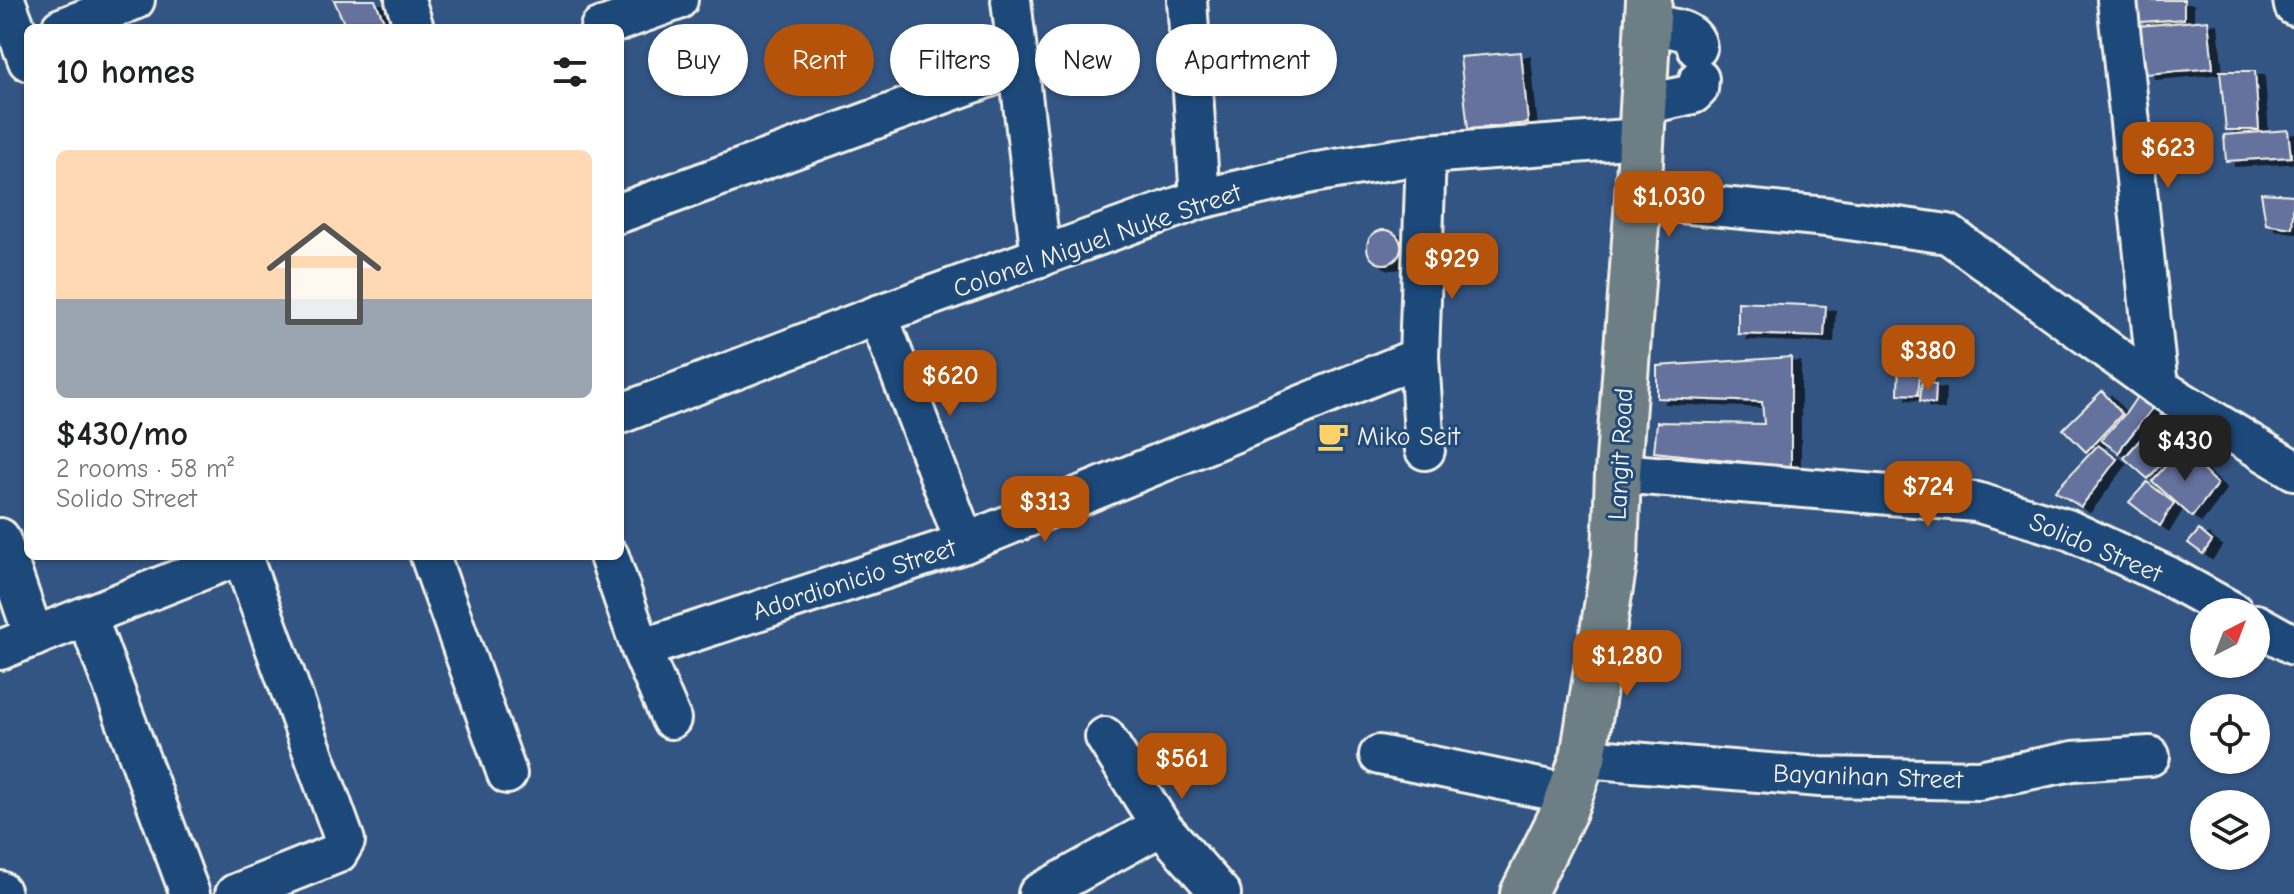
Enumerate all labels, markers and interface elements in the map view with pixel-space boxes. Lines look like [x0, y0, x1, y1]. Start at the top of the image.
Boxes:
chip: Buy [648, 24, 748, 96]
chip: Rent [764, 24, 874, 96]
chip: Filters [890, 24, 1019, 96]
chip: New [1035, 24, 1140, 96]
chip: Apartment [1156, 24, 1337, 96]
icon: filters [548, 50, 592, 94]
text: 10 homes [56, 52, 195, 92]
pin: $623 [2121, 122, 2215, 190]
text: $623 [2140, 133, 2196, 163]
pin: $1,030 [1604, 171, 1734, 239]
street label: Colonel Miguel Nuke Street [949, 177, 1247, 304]
text: $1,030 [1632, 182, 1706, 212]
icon: home [252, 202, 396, 346]
pin: $929 [1405, 233, 1499, 301]
text: $929 [1424, 244, 1480, 274]
pin: $380 [1881, 325, 1975, 393]
text: $380 [1900, 336, 1956, 366]
pin: $620 [903, 350, 997, 418]
text: $620 [921, 361, 979, 391]
street label: Langit Road [1603, 387, 1639, 521]
text: $430/mo [56, 414, 188, 454]
pin: $430 [2138, 415, 2232, 483]
cafe icon: Miko Seit [1316, 419, 1350, 453]
place label: Miko Seit [1357, 422, 1461, 452]
text: $430 [2157, 426, 2213, 456]
text: 2 rooms · 58 m² [56, 454, 234, 484]
pin: $724 [1881, 461, 1975, 529]
text: $724 [1902, 472, 1954, 502]
pin: $313 [998, 476, 1092, 544]
text: Solido Street [56, 484, 197, 514]
text: $313 [1019, 487, 1071, 517]
street label: Solido Street [2025, 507, 2168, 590]
street label: Adordionicio Street [749, 532, 961, 627]
north arrow [2190, 598, 2270, 678]
map controls [2190, 598, 2270, 870]
pin: $1,280 [1562, 630, 1692, 698]
text: $1,280 [1591, 641, 1663, 671]
button: locate [2190, 694, 2270, 774]
pin: $561 [1135, 733, 1229, 801]
text: $561 [1155, 744, 1209, 774]
street label: Bayanihan Street [1773, 759, 1965, 795]
button: layers [2190, 790, 2270, 870]

